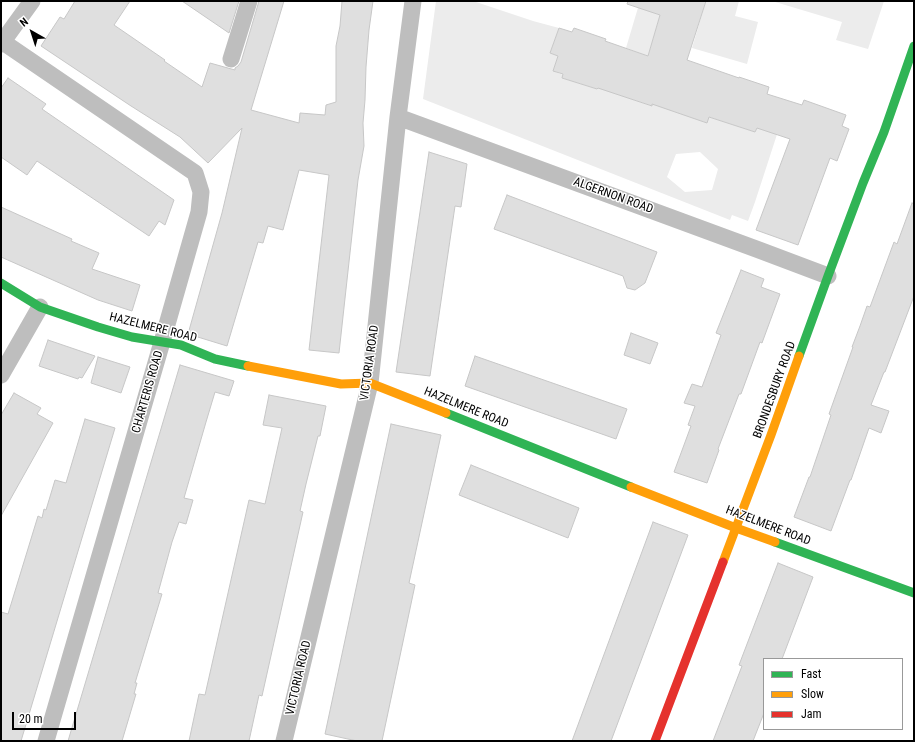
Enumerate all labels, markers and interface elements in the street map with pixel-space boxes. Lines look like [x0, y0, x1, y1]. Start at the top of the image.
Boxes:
north arrow [12, 12, 52, 52]
text: N [17, 15, 31, 29]
street label: ALGERNON ROAD [571, 175, 655, 217]
street label: HAZELMERE ROAD [108, 310, 198, 346]
street label: VICTORIA ROAD [358, 324, 382, 402]
street label: BRONDESBURY ROAD [751, 339, 799, 441]
street label: CHARTERIS ROAD [129, 349, 167, 435]
street label: HAZELMERE ROAD [422, 385, 510, 431]
street label: HAZELMERE ROAD [724, 503, 812, 549]
street label: VICTORIA ROAD [283, 639, 315, 717]
legend [763, 658, 903, 730]
text: Fast [801, 667, 821, 681]
text: Slow [801, 687, 824, 701]
scale bar [14, 704, 78, 730]
text: Jam [801, 707, 822, 721]
text: 20 m [19, 712, 43, 726]

